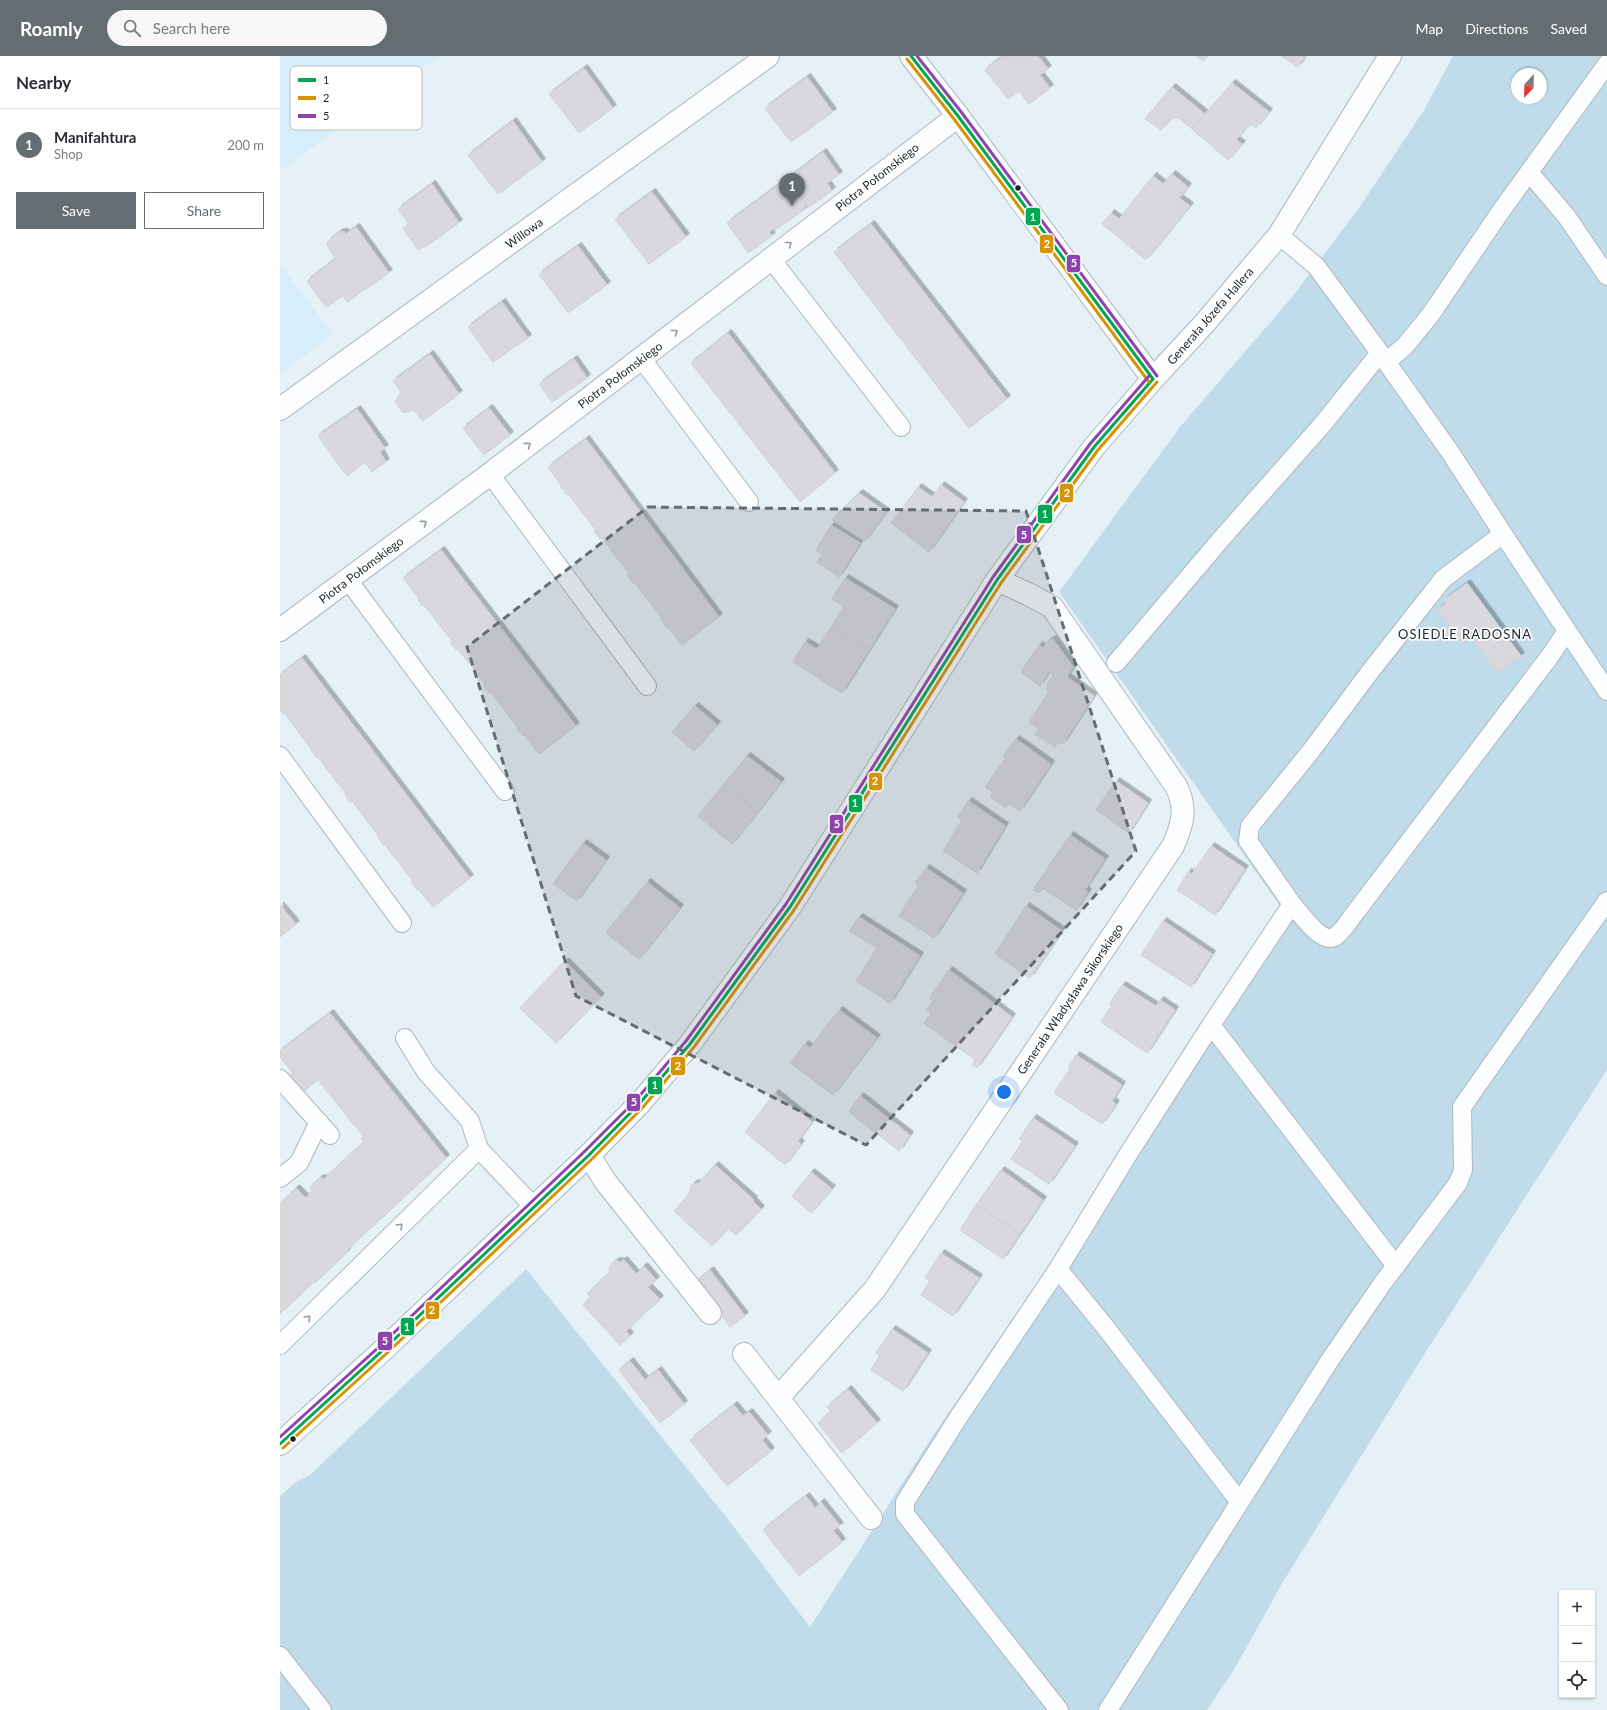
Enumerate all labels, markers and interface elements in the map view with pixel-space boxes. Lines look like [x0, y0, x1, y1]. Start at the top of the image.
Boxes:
search box [107, 10, 387, 46]
text: Roamly [20, 17, 83, 40]
icon: search [121, 17, 143, 39]
text: Search here [153, 19, 230, 37]
text: Map [1416, 20, 1443, 37]
text: Directions [1465, 20, 1528, 37]
text: Saved [1550, 20, 1587, 37]
legend [290, 66, 422, 130]
north arrow [1511, 68, 1547, 104]
text: Nearby [16, 72, 71, 93]
text: 1 [323, 73, 329, 86]
text: 2 [323, 91, 329, 104]
text: 5 [323, 109, 329, 122]
text: Manifahtura [54, 128, 136, 146]
text: 1 [25, 137, 33, 153]
text: 200 m [227, 137, 264, 153]
street label: Piotra Połomskiego [832, 140, 922, 214]
text: Shop [54, 146, 83, 162]
pin: 1 [779, 173, 805, 206]
unlabelled marker [1013, 183, 1023, 193]
button: Save [16, 192, 136, 229]
button: Share [144, 192, 264, 229]
line badge: 1 [1025, 207, 1041, 226]
text: 1 [1030, 210, 1036, 223]
street label: Willowa [502, 214, 546, 252]
line badge: 2 [1039, 234, 1054, 254]
text: 2 [1044, 237, 1050, 250]
one-way arrow [785, 242, 792, 249]
line badge: 5 [1066, 254, 1081, 273]
text: 5 [1071, 256, 1077, 269]
street label: Generała Józefa Hallera [1164, 264, 1256, 368]
one-way arrow [671, 330, 678, 337]
street label: Piotra Połomskiego [575, 338, 665, 412]
one-way arrow [523, 443, 530, 450]
line badge: 2 [1059, 483, 1074, 503]
text: 2 [1064, 486, 1070, 499]
line badge: 1 [1037, 504, 1053, 524]
text: 1 [1042, 507, 1048, 520]
one-way arrow [419, 521, 426, 528]
line badge: 5 [1016, 525, 1032, 544]
text: 5 [1021, 528, 1027, 541]
street label: Piotra Połomskiego [316, 533, 406, 607]
district label: OSIEDLE RADOSNA [1398, 626, 1532, 642]
line badge: 2 [868, 772, 883, 791]
text: 2 [872, 774, 878, 787]
line badge: 1 [848, 794, 863, 813]
text: 1 [852, 796, 858, 809]
line badge: 5 [829, 814, 844, 834]
text: 5 [834, 817, 840, 830]
street label: Generała Władysława Sikorskiego [1014, 921, 1126, 1077]
line badge: 2 [670, 1056, 686, 1076]
text: 2 [675, 1059, 681, 1072]
line badge: 1 [647, 1076, 663, 1095]
text: 1 [652, 1078, 658, 1091]
your location [994, 1082, 1014, 1102]
line badge: 5 [626, 1093, 641, 1112]
text: 5 [631, 1095, 637, 1108]
one-way arrow [395, 1223, 403, 1231]
line badge: 2 [425, 1301, 440, 1320]
text: 2 [429, 1303, 435, 1316]
one-way arrow [303, 1315, 311, 1323]
line badge: 1 [400, 1317, 415, 1336]
text: 1 [404, 1320, 410, 1333]
line badge: 5 [377, 1331, 393, 1351]
text: 5 [382, 1334, 388, 1347]
unlabelled marker [288, 1434, 298, 1444]
map controls [1559, 1590, 1595, 1698]
button: + [1559, 1590, 1595, 1626]
button: − [1559, 1626, 1595, 1662]
button: locate [1559, 1662, 1595, 1698]

